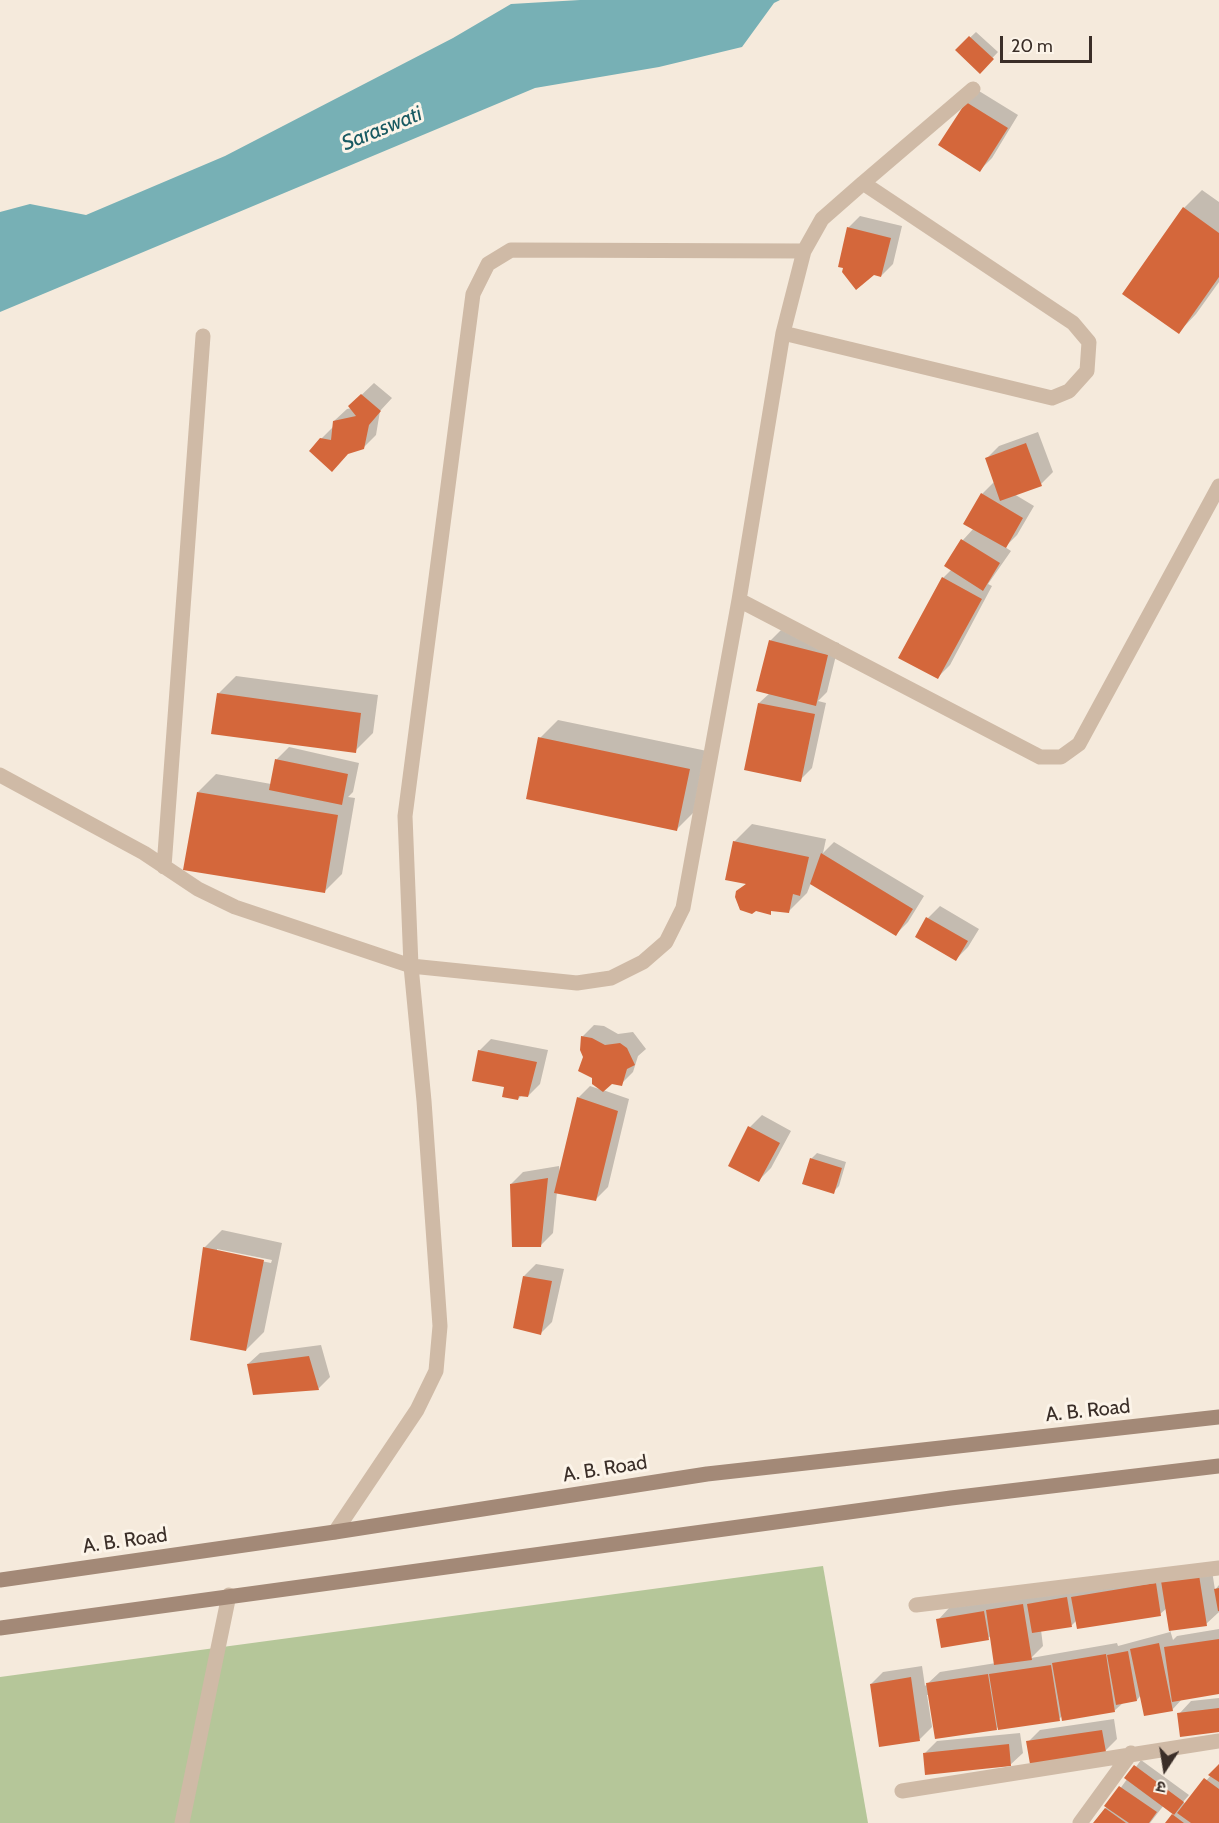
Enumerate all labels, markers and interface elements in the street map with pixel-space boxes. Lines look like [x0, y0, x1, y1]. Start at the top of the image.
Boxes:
scale bar [1003, 24, 1094, 62]
text: 20 m [1011, 35, 1053, 57]
water label: Saraswati [338, 102, 426, 156]
street label: A. B. Road [1044, 1395, 1132, 1427]
street label: A. B. Road [561, 1451, 649, 1487]
street label: A. B. Road [81, 1523, 169, 1559]
north arrow [1135, 1739, 1195, 1799]
text: उ [1155, 1777, 1168, 1797]

